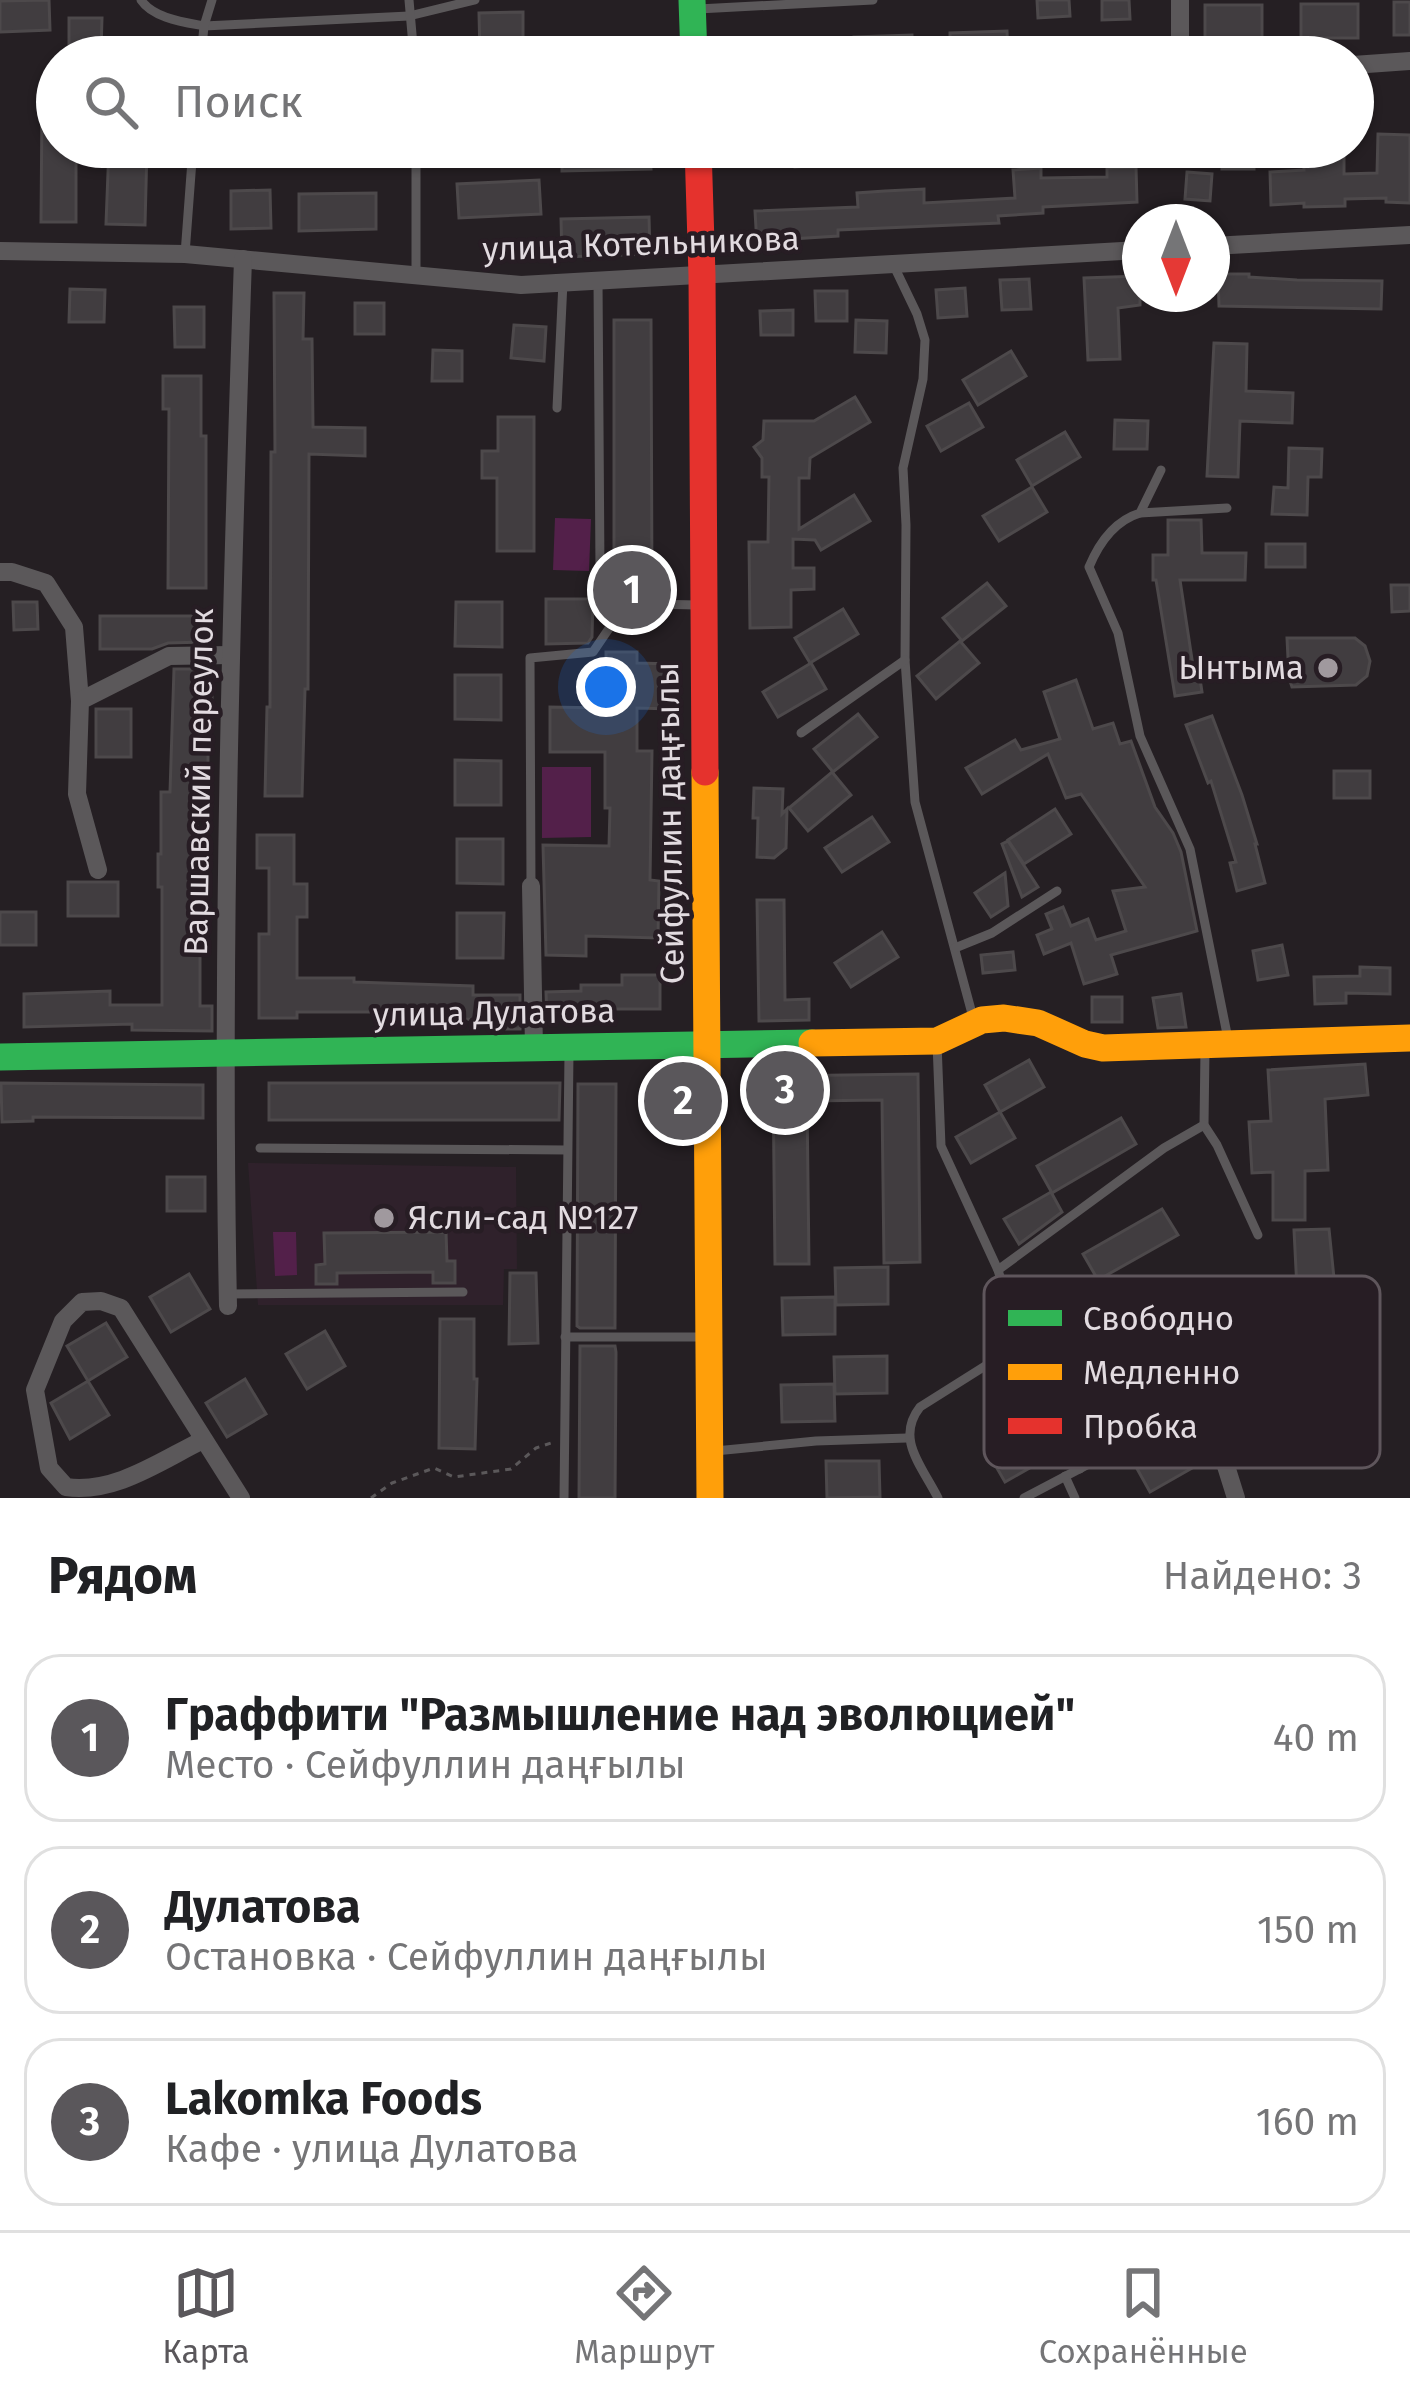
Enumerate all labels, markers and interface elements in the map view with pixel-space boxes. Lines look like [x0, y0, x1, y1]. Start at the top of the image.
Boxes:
search box [36, 36, 1374, 168]
icon: search [78, 69, 144, 135]
text: Поиск [174, 75, 303, 129]
north arrow [1122, 204, 1230, 312]
street label: улица Котельникова [482, 218, 800, 270]
pin: 1 [593, 545, 671, 635]
street label: Варшавский переулок [176, 608, 222, 956]
place label: Ынтыма [1178, 648, 1304, 688]
marker: Ынтыма [1315, 655, 1341, 681]
your location [576, 657, 636, 717]
street label: Сейфуллин даңғылы [647, 661, 693, 985]
street label: улица Дулатова [372, 991, 616, 1035]
pin: 3 [746, 1045, 824, 1135]
pin: 2 [644, 1056, 722, 1146]
place label: Ясли-сад №127 [408, 1198, 638, 1238]
marker: Ясли-сад №127 [371, 1205, 397, 1231]
legend [984, 1276, 1380, 1468]
text: Свободно [1083, 1299, 1234, 1339]
text: Медленно [1083, 1353, 1240, 1393]
text: Пробка [1083, 1407, 1198, 1447]
text: Рядом [48, 1545, 197, 1607]
text: Найдено: 3 [1163, 1553, 1362, 1599]
text: Граффити "Размышление над эволюцией" [165, 1688, 1075, 1742]
text: 1 [81, 1715, 99, 1761]
text: 40 m [1273, 1715, 1359, 1761]
text: Место · Сейфуллин даңғылы [165, 1742, 686, 1788]
text: Дулатова [165, 1880, 361, 1934]
text: 2 [80, 1907, 100, 1953]
text: 150 m [1257, 1907, 1359, 1953]
text: Остановка · Сейфуллин даңғылы [165, 1934, 768, 1980]
text: Lakomka Foods [165, 2072, 482, 2126]
text: 3 [80, 2099, 100, 2145]
text: 160 m [1256, 2099, 1359, 2145]
text: Кафе · улица Дулатова [165, 2126, 579, 2172]
tab: Карта [162, 2260, 250, 2372]
tab: Маршрут [574, 2260, 714, 2372]
tab: Сохранённые [1039, 2260, 1248, 2372]

